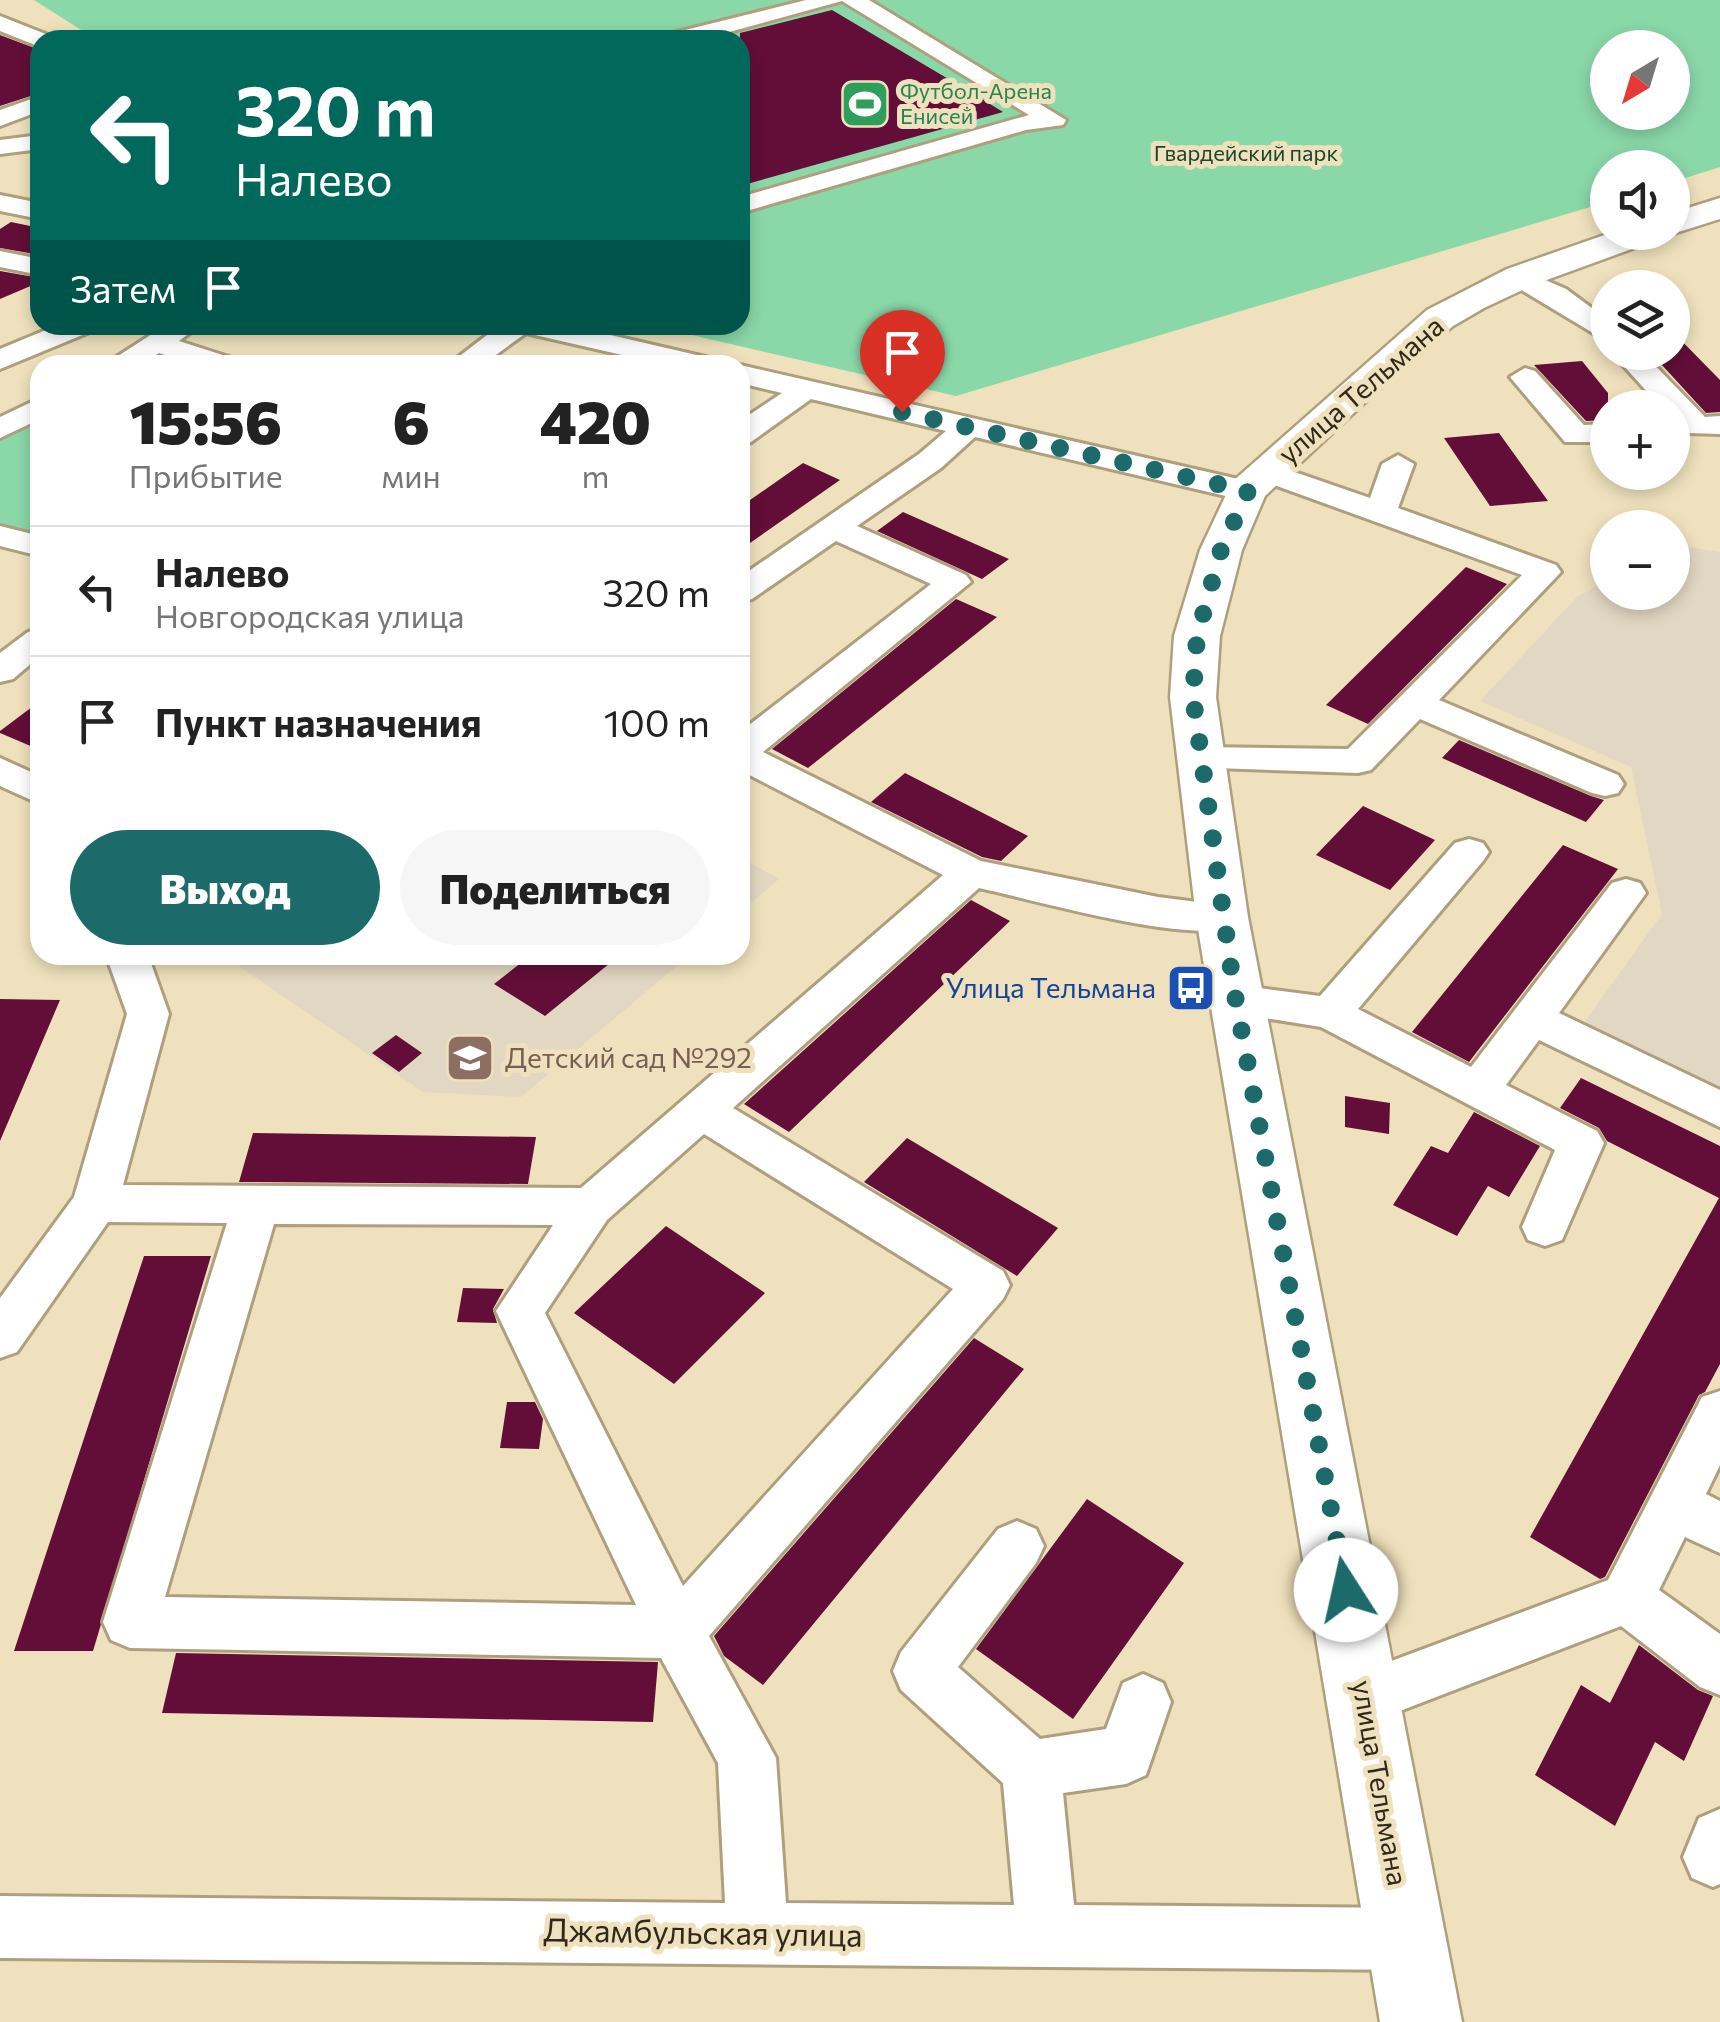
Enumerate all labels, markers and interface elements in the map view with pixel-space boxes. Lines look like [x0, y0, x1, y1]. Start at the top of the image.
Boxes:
north arrow [1590, 30, 1690, 130]
map controls [1590, 30, 1690, 610]
text: 320 m [235, 65, 436, 150]
icon: left [70, 70, 200, 200]
place label: Футбол-Арена Енисей [900, 77, 1052, 129]
sports icon: Футбол-Арена Енисей [839, 78, 891, 130]
park label: Гвардейский парк [1154, 139, 1338, 166]
text: Налево [235, 150, 393, 205]
button: sound [1590, 150, 1690, 250]
icon: arrive [196, 260, 251, 315]
text: Затем [70, 264, 176, 311]
button: layers [1590, 270, 1690, 370]
street label: улица Тельмана [1271, 308, 1450, 470]
pin [860, 310, 945, 413]
icon: arrive [875, 325, 930, 380]
text: 15:56 [129, 383, 282, 456]
text: 6 [392, 383, 430, 456]
text: 420 [540, 383, 651, 456]
button: + [1590, 390, 1690, 490]
text: Прибытие [129, 455, 283, 495]
text: мин [381, 455, 441, 495]
text: m [581, 455, 609, 495]
button: − [1590, 510, 1690, 610]
text: Налево [155, 548, 289, 595]
icon: left [70, 564, 125, 619]
text: 320 m [602, 568, 710, 615]
text: Новгородская улица [155, 595, 464, 635]
icon: arrive [70, 694, 125, 749]
text: Пункт назначения [155, 698, 482, 745]
text: 100 m [604, 698, 710, 745]
button: Выход [70, 830, 380, 945]
button: Поделиться [400, 830, 710, 945]
bus stop icon: Улица Тельмана [1165, 962, 1217, 1014]
place label: Улица Тельмана [945, 970, 1156, 1004]
school or university icon: Детский сад №292 [444, 1032, 496, 1084]
place label: Детский сад №292 [505, 1040, 752, 1074]
position arrow [1294, 1538, 1398, 1642]
street label: улица Тельмана [1346, 1677, 1416, 1888]
street label: Джамбульская улица [543, 1908, 863, 1954]

